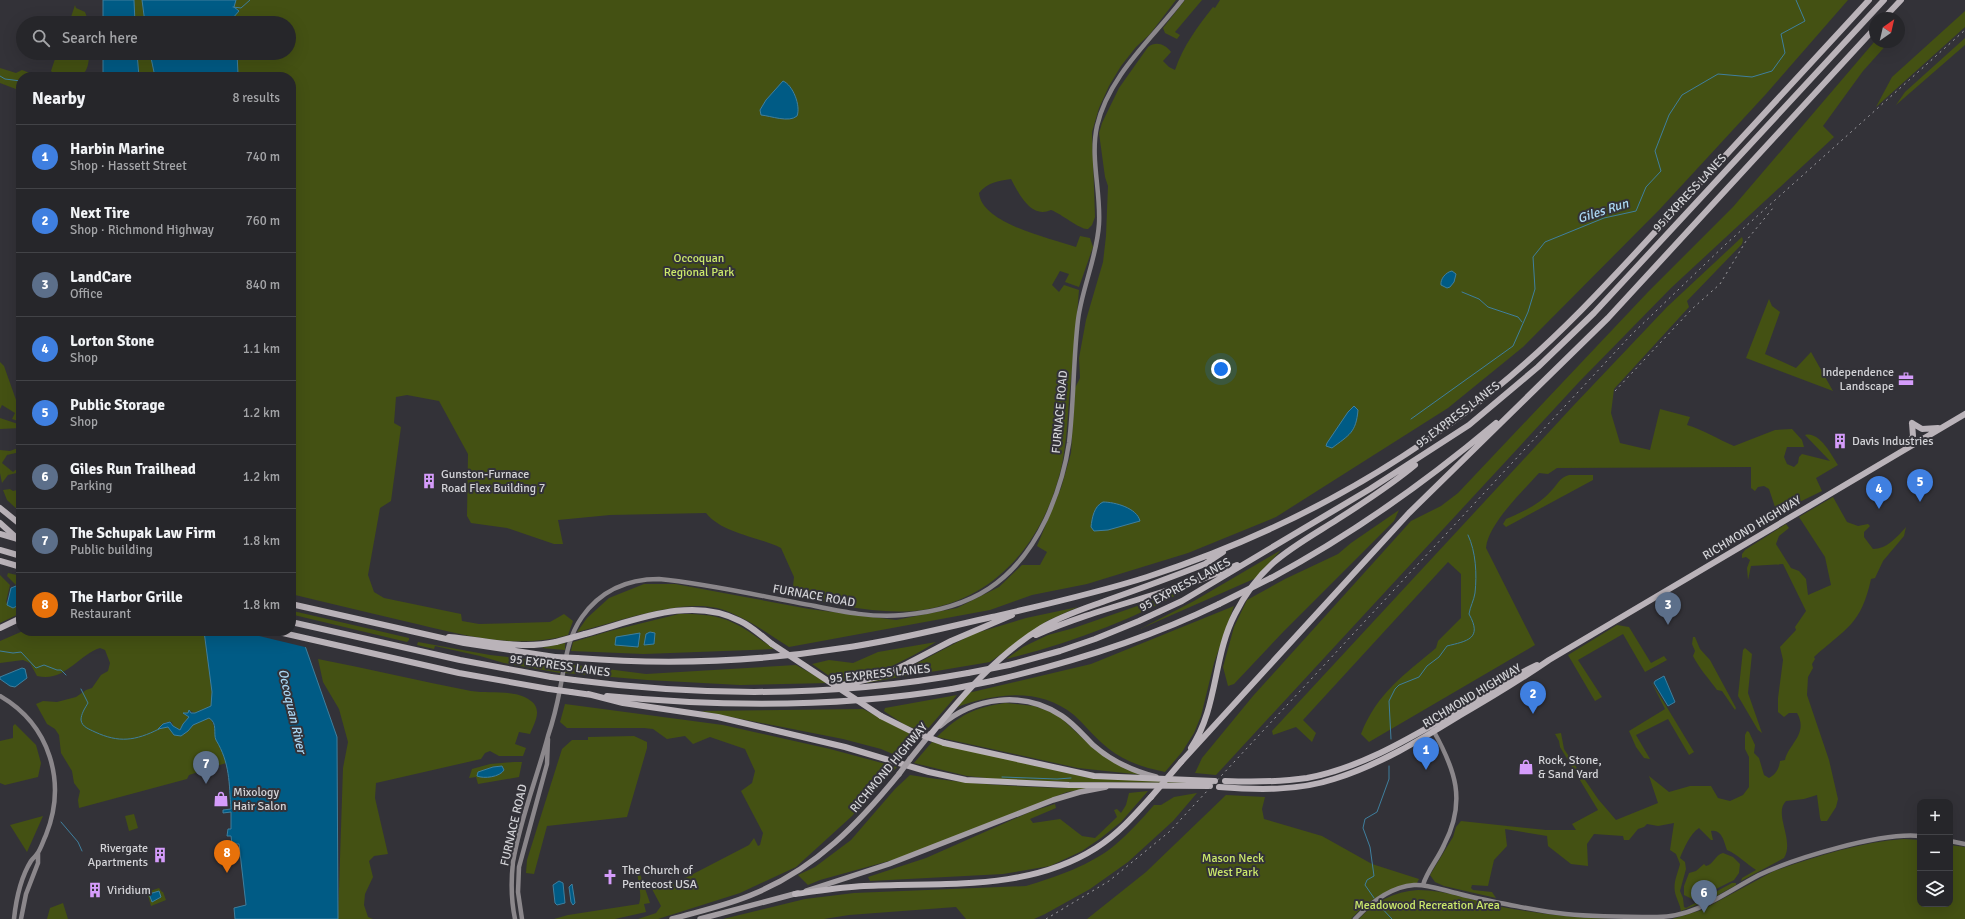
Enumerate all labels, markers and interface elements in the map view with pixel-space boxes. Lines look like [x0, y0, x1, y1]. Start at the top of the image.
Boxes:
north arrow [1869, 12, 1905, 48]
search box [16, 16, 296, 60]
icon: search [30, 27, 52, 49]
text: Search here [62, 29, 138, 47]
text: Nearby [32, 88, 85, 109]
text: 8 results [232, 90, 280, 106]
text: Harbin Marine [70, 140, 165, 158]
text: 1 [41, 149, 49, 165]
text: 740 m [246, 149, 280, 165]
street label: 95 EXPRESS LANES [1650, 151, 1730, 235]
text: Shop · Hassett Street [70, 158, 187, 174]
water label: Giles Run [1576, 195, 1631, 227]
text: Next Tire [70, 204, 130, 222]
text: 2 [41, 213, 49, 229]
text: 760 m [246, 213, 280, 229]
text: Shop · Richmond Highway [70, 222, 214, 238]
park label: Occoquan Regional Park [664, 251, 734, 280]
text: LandCare [70, 268, 132, 286]
text: 3 [41, 277, 49, 293]
text: 840 m [246, 277, 280, 293]
text: Office [70, 286, 103, 302]
text: Lorton Stone [70, 332, 154, 350]
text: 4 [41, 341, 49, 357]
text: 1.1 km [243, 341, 280, 357]
text: Shop [70, 350, 98, 366]
your location [1211, 359, 1231, 379]
place label: Independence Landscape [1822, 365, 1894, 394]
street label: FURNACE ROAD [1049, 370, 1071, 454]
office icon: Independence Landscape [1897, 370, 1915, 388]
street label: 95 EXPRESS LANES [1413, 378, 1503, 451]
text: Public Storage [70, 396, 165, 414]
text: 5 [41, 405, 49, 421]
text: 1.2 km [243, 405, 280, 421]
text: Shop [70, 414, 98, 430]
building icon: Davis Industries [1831, 432, 1849, 450]
place label: Davis Industries [1852, 434, 1934, 449]
text: Giles Run Trailhead [70, 460, 196, 478]
place label: Gunston-Furnace Road Flex Building 7 [441, 467, 545, 496]
text: 6 [41, 469, 49, 485]
text: 1.2 km [243, 469, 280, 485]
pin: 5 [1907, 469, 1933, 502]
building icon: Gunston-Furnace Road Flex Building 7 [420, 472, 438, 490]
pin: 4 [1866, 476, 1892, 509]
text: Parking [70, 478, 112, 494]
street label: RICHMOND HIGHWAY [1700, 493, 1804, 563]
text: The Schupak Law Firm [70, 524, 216, 542]
text: 7 [41, 533, 49, 549]
text: 1.8 km [243, 533, 280, 549]
text: Public building [70, 542, 153, 558]
street label: 95 EXPRESS LANES [1137, 554, 1234, 615]
street label: FURNACE ROAD [772, 581, 857, 611]
text: The Harbor Grille [70, 588, 183, 606]
pin: 3 [1655, 592, 1681, 625]
text: 8 [41, 597, 49, 613]
text: 1.8 km [243, 597, 280, 613]
text: Restaurant [70, 606, 131, 622]
street label: 95 EXPRESS LANES [509, 652, 612, 681]
street label: 95 EXPRESS LANES [829, 661, 931, 687]
street label: RICHMOND HIGHWAY [1420, 661, 1524, 731]
water label: Occoquan River [275, 667, 310, 757]
pin: 2 [1520, 681, 1546, 714]
street label: RICHMOND HIGHWAY [847, 720, 931, 816]
pin: 1 [1413, 737, 1439, 770]
pin: 7 [193, 751, 219, 784]
place label: Rock, Stone, & Sand Yard [1538, 753, 1602, 782]
shop icon: Rock, Stone, & Sand Yard [1517, 758, 1535, 776]
street label: FURNACE ROAD [497, 782, 531, 867]
place label: Mixology Hair Salon [233, 785, 286, 814]
shop icon: Mixology Hair Salon [212, 790, 230, 808]
map controls [1917, 799, 1953, 907]
button: + [1917, 799, 1953, 835]
button: − [1917, 835, 1953, 871]
pin: 8 [214, 840, 240, 873]
place label: Rivergate Apartments [88, 841, 148, 870]
building icon: Rivergate Apartments [151, 846, 169, 864]
park label: Mason Neck West Park [1202, 851, 1264, 880]
place label: The Church of Pentecost USA [622, 863, 698, 892]
church icon: The Church of Pentecost USA [601, 868, 619, 886]
button: layers [1917, 871, 1953, 907]
pin: 6 [1691, 880, 1717, 913]
building icon: Viridium [86, 881, 104, 899]
place label: Viridium [107, 883, 151, 898]
park label: Meadowood Recreation Area [1354, 898, 1500, 913]

